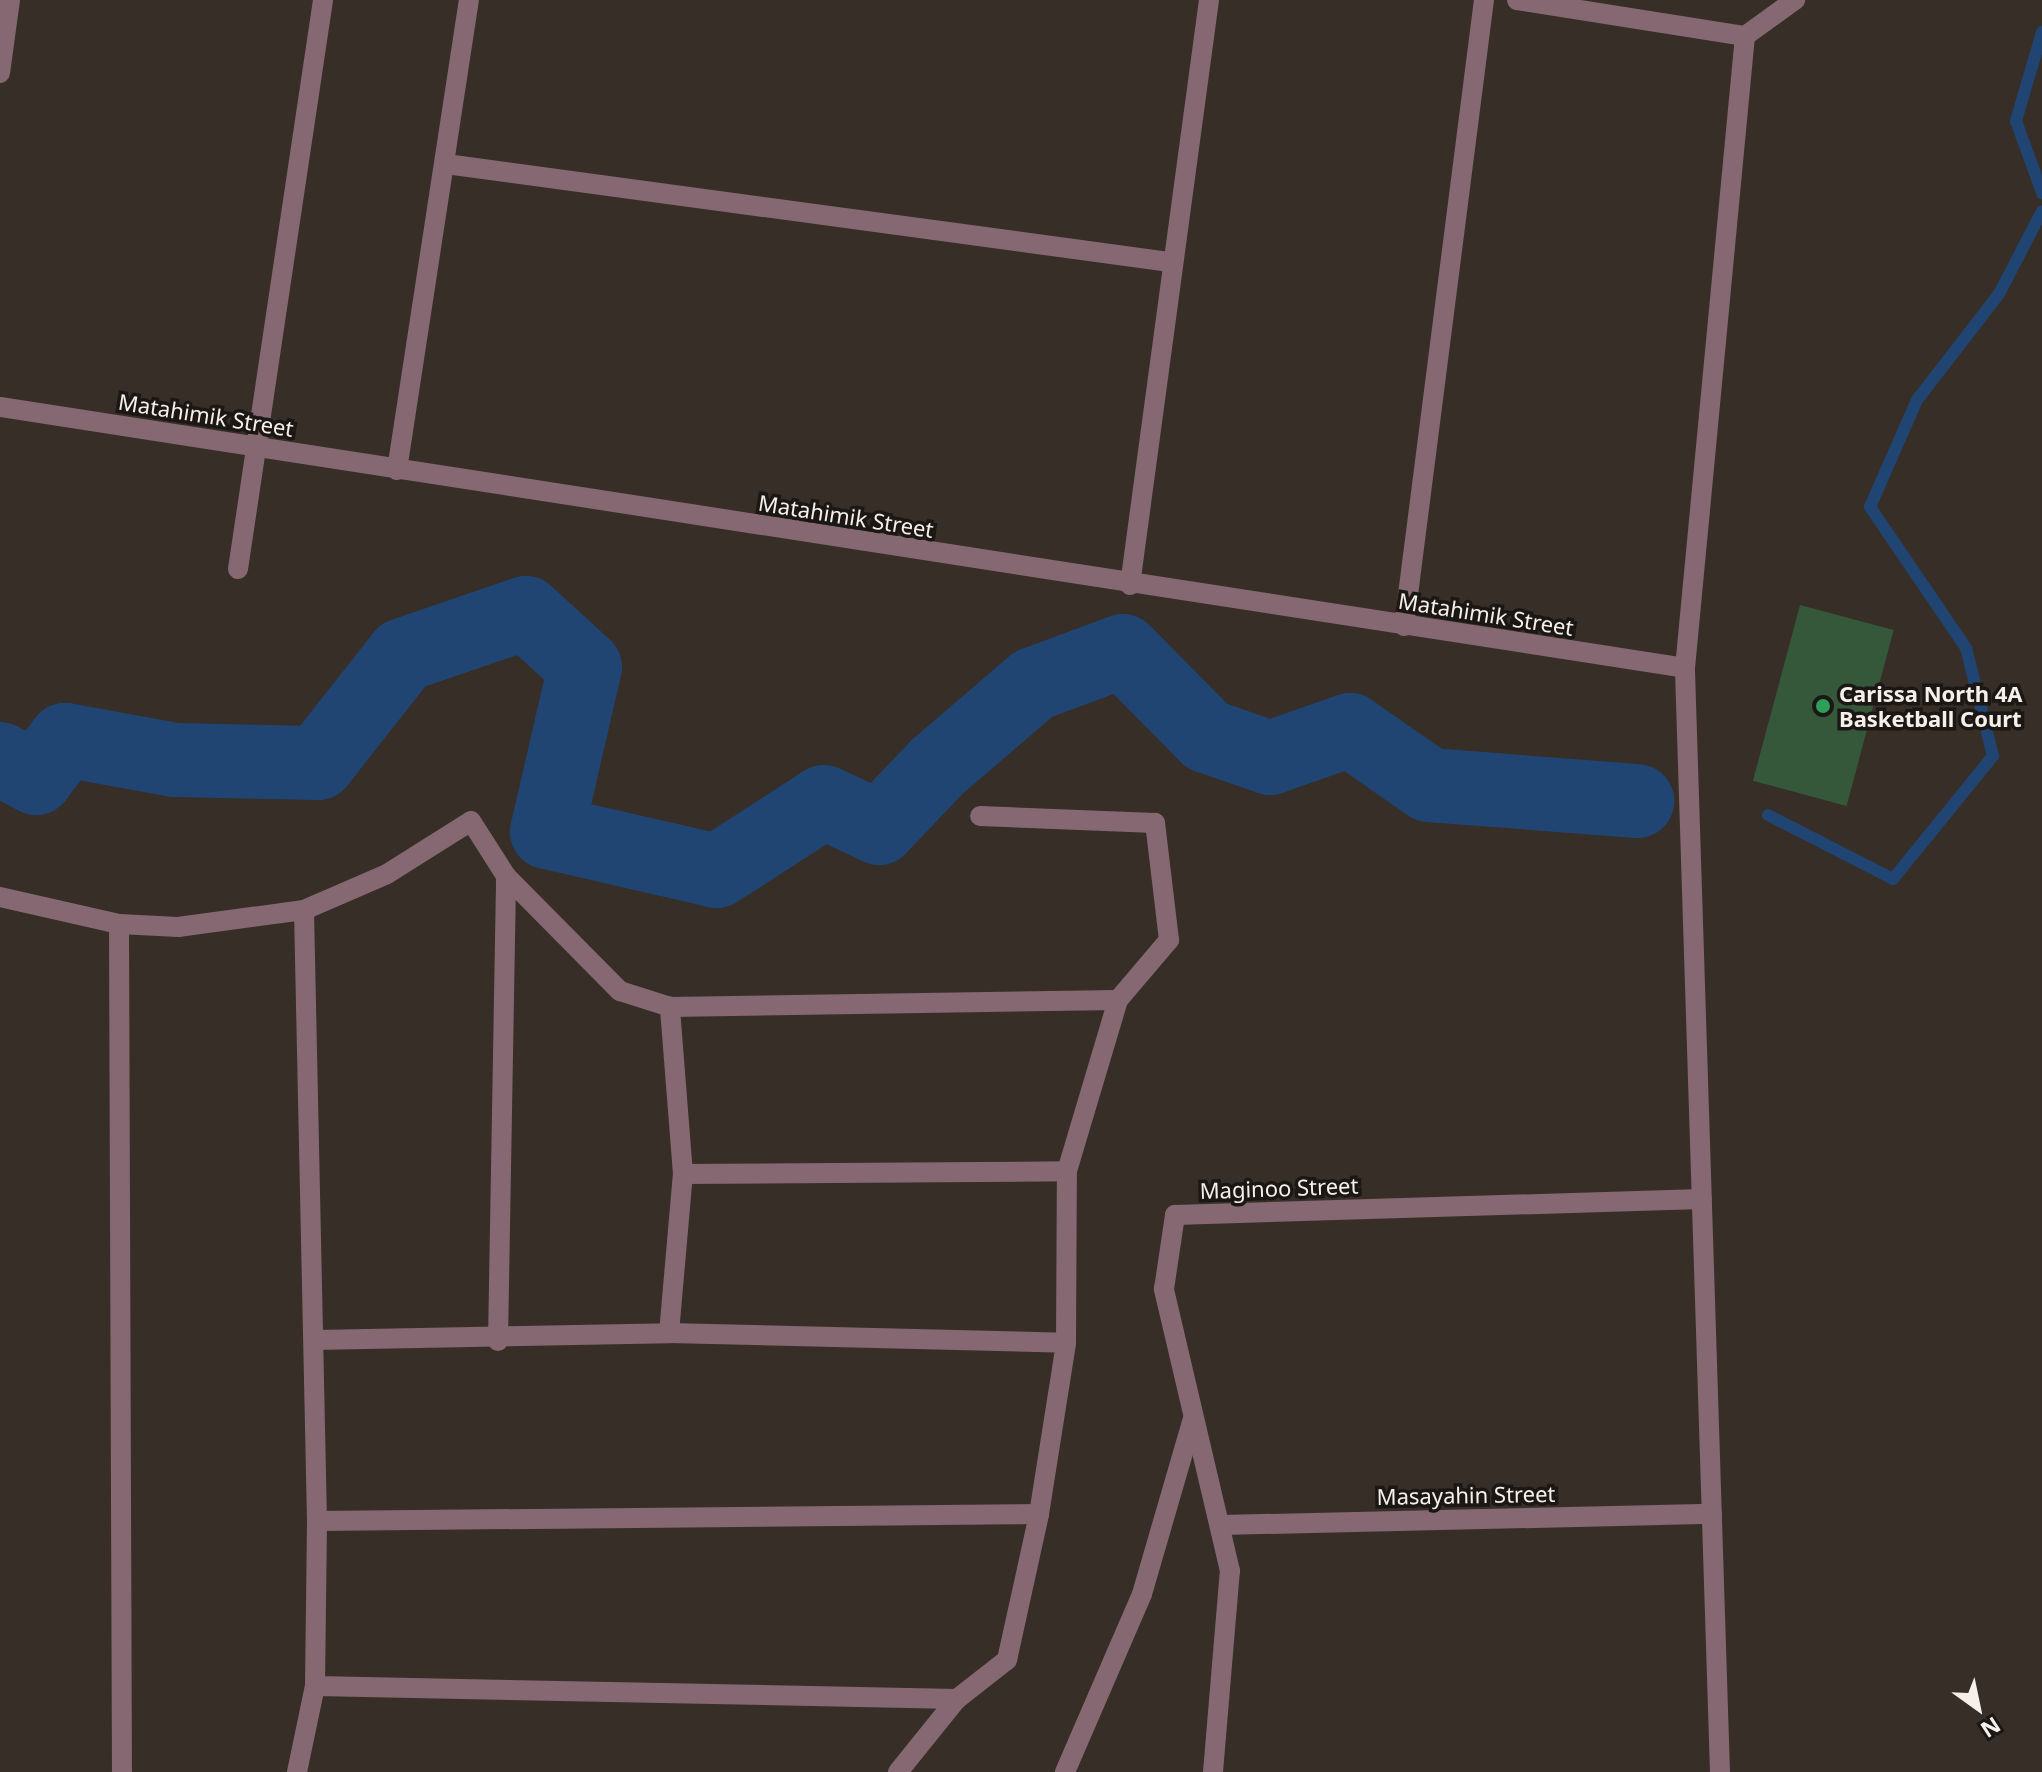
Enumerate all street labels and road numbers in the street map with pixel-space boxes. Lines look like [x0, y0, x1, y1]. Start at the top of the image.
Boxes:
street label: Matahimik Street [117, 388, 295, 442]
street label: Matahimik Street [757, 489, 935, 543]
street label: Matahimik Street [1397, 587, 1575, 641]
street label: Maginoo Street [1199, 1172, 1359, 1204]
street label: Masayahin Street [1376, 1480, 1556, 1510]

